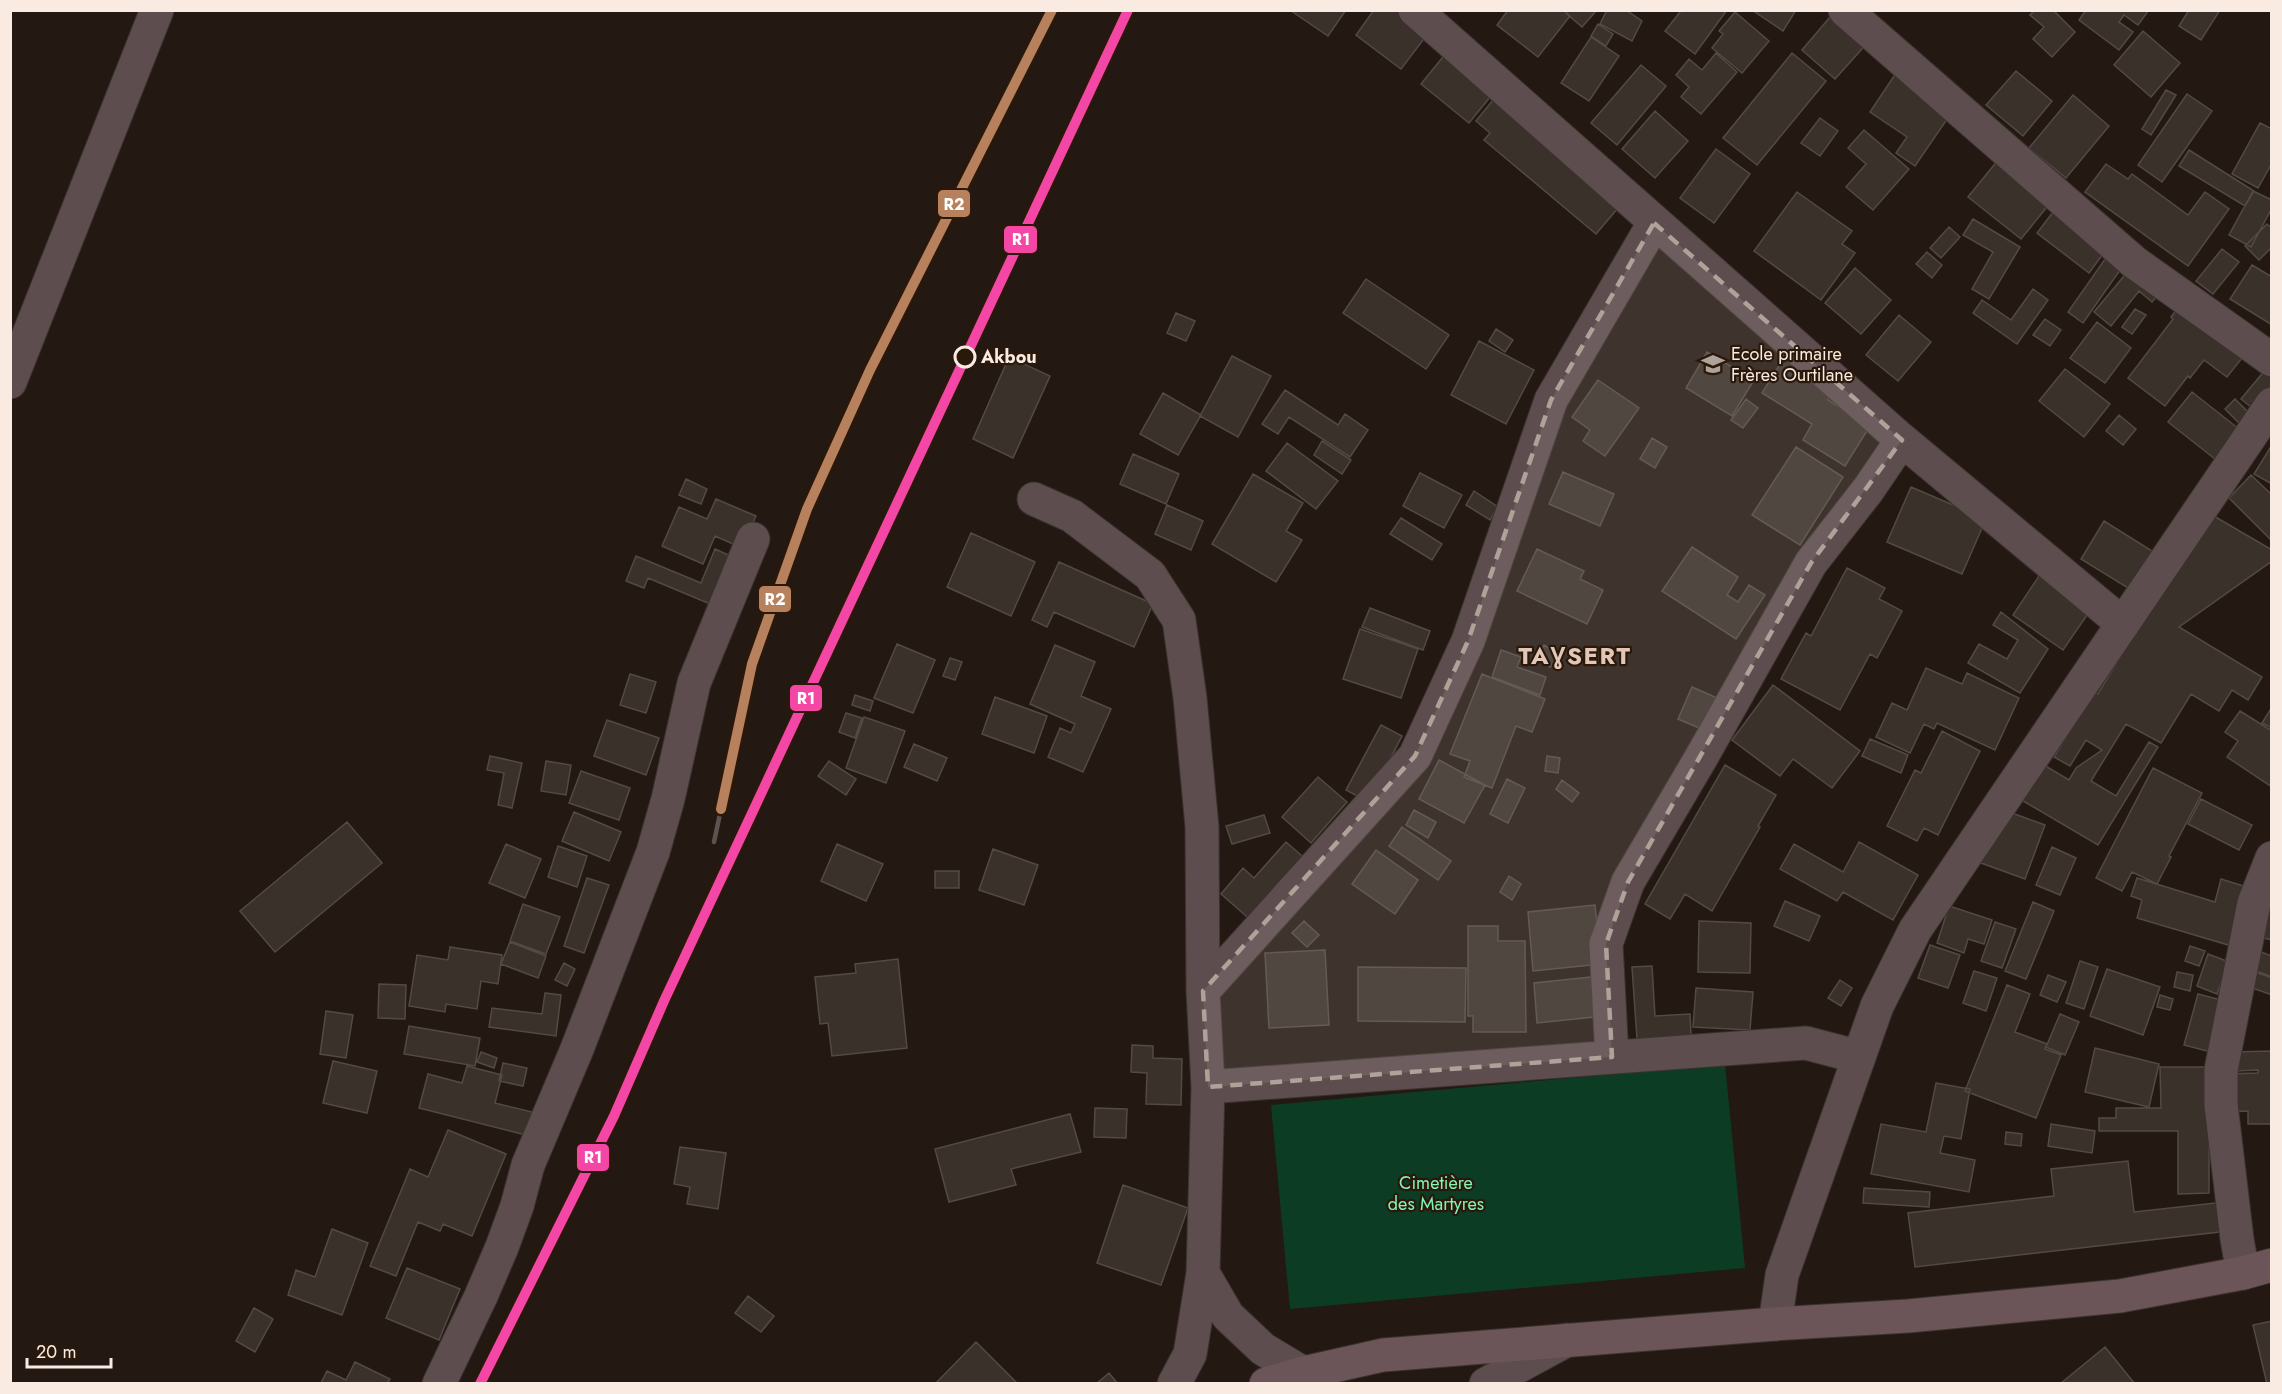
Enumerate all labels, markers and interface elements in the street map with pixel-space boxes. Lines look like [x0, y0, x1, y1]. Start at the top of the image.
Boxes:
line badge: R2 [937, 189, 971, 218]
text: R2 [944, 193, 964, 216]
line badge: R1 [1003, 225, 1038, 254]
text: R1 [1012, 228, 1030, 251]
place label: Ecole primaire Frères Ourtilane [1731, 341, 1853, 388]
place label: Akbou [980, 344, 1037, 370]
marker: Akbou [954, 346, 976, 368]
school or university icon: Ecole primaire Frères Ourtilane [1700, 351, 1726, 377]
line badge: R2 [758, 585, 792, 613]
text: R2 [765, 588, 785, 611]
district label: TAƔSERT [1519, 638, 1631, 673]
line badge: R1 [789, 684, 823, 712]
text: R1 [797, 687, 815, 710]
line badge: R1 [576, 1143, 610, 1172]
text: R1 [584, 1146, 602, 1169]
park label: Cimetière des Martyres [1388, 1170, 1484, 1217]
scale bar [27, 1331, 111, 1369]
text: 20 m [36, 1339, 76, 1365]

